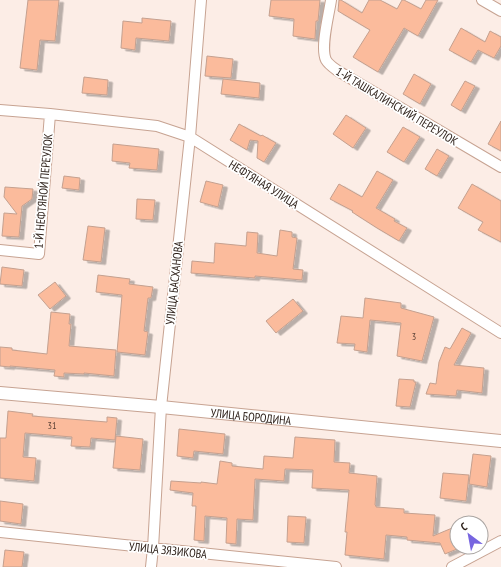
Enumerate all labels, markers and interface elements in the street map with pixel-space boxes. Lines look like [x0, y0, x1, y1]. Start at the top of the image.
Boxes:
street label: 1-Й ТАШКАЛИНСКИЙ ПЕРЕУЛОК [333, 64, 461, 148]
street label: 1-Й НЕФТЯНОЙ ПЕРЕУЛОК [30, 133, 56, 249]
street label: НЕФТЯНАЯ УЛИЦА [226, 157, 302, 212]
street label: УЛИЦА БАСХАНОВА [162, 240, 186, 326]
house number: 3 [412, 330, 416, 343]
street label: УЛИЦА БОРОДИНА [210, 405, 292, 428]
house number: 31 [48, 419, 57, 432]
north arrow [449, 515, 489, 555]
text: С [458, 519, 470, 534]
street label: УЛИЦА ЗЯЗИКОВА [128, 538, 208, 562]

